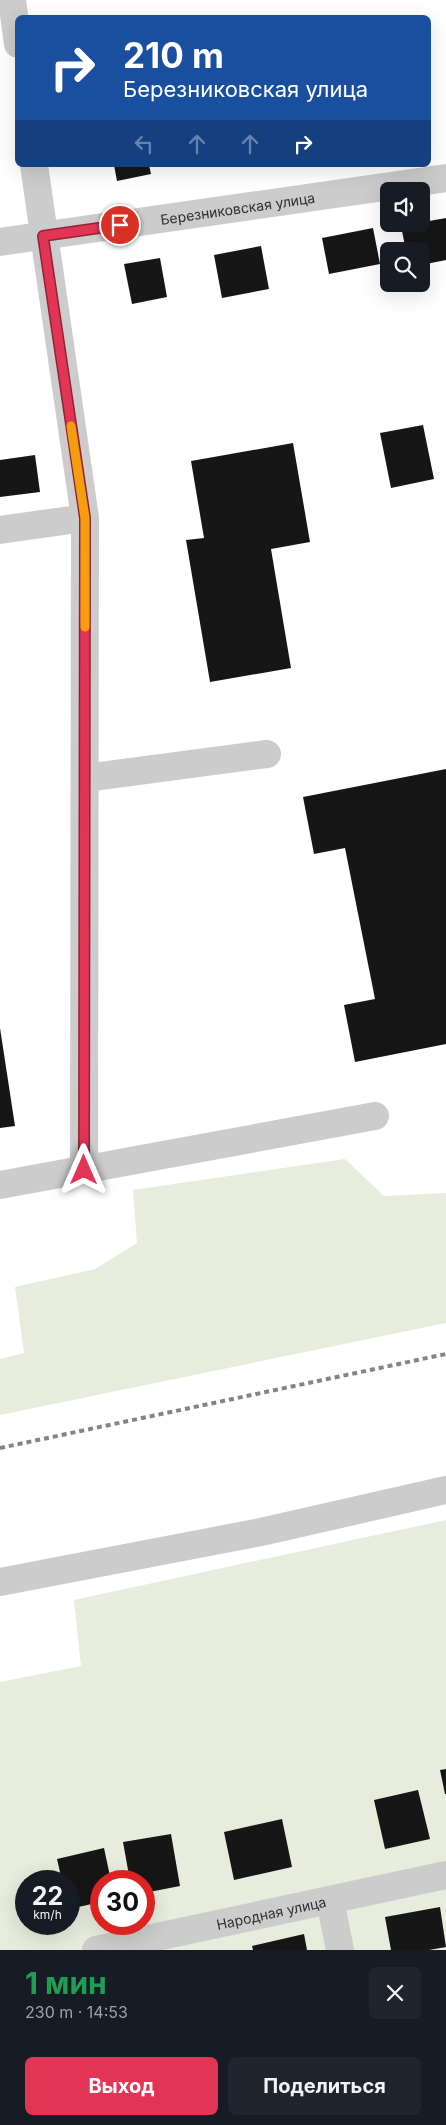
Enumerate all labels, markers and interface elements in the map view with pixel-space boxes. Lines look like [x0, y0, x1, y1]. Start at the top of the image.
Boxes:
text: 210 m [123, 34, 224, 76]
icon: right [40, 35, 105, 100]
text: Березниковская улица [123, 76, 368, 102]
icon: left [130, 130, 158, 158]
icon: ahead [183, 130, 211, 158]
icon: ahead [236, 130, 264, 158]
icon: right [289, 130, 317, 158]
map controls [380, 182, 430, 292]
button: sound [380, 182, 430, 232]
street label: Березниковская улица [159, 188, 316, 227]
pin [99, 204, 141, 246]
icon: arrive [106, 211, 134, 239]
button: search [380, 242, 430, 292]
position arrow [57, 1143, 109, 1195]
speed limit sign: 30 [90, 1870, 155, 1935]
text: 22 [32, 1881, 63, 1911]
street label: Народная улица [215, 1892, 327, 1933]
text: km/h [33, 1907, 62, 1922]
text: 1 мин [25, 1965, 107, 2001]
button: close [369, 1967, 421, 2019]
text: 230 m · 14:53 [25, 2002, 128, 2022]
button: Выход [25, 2057, 218, 2115]
button: Поделиться [228, 2057, 421, 2115]

